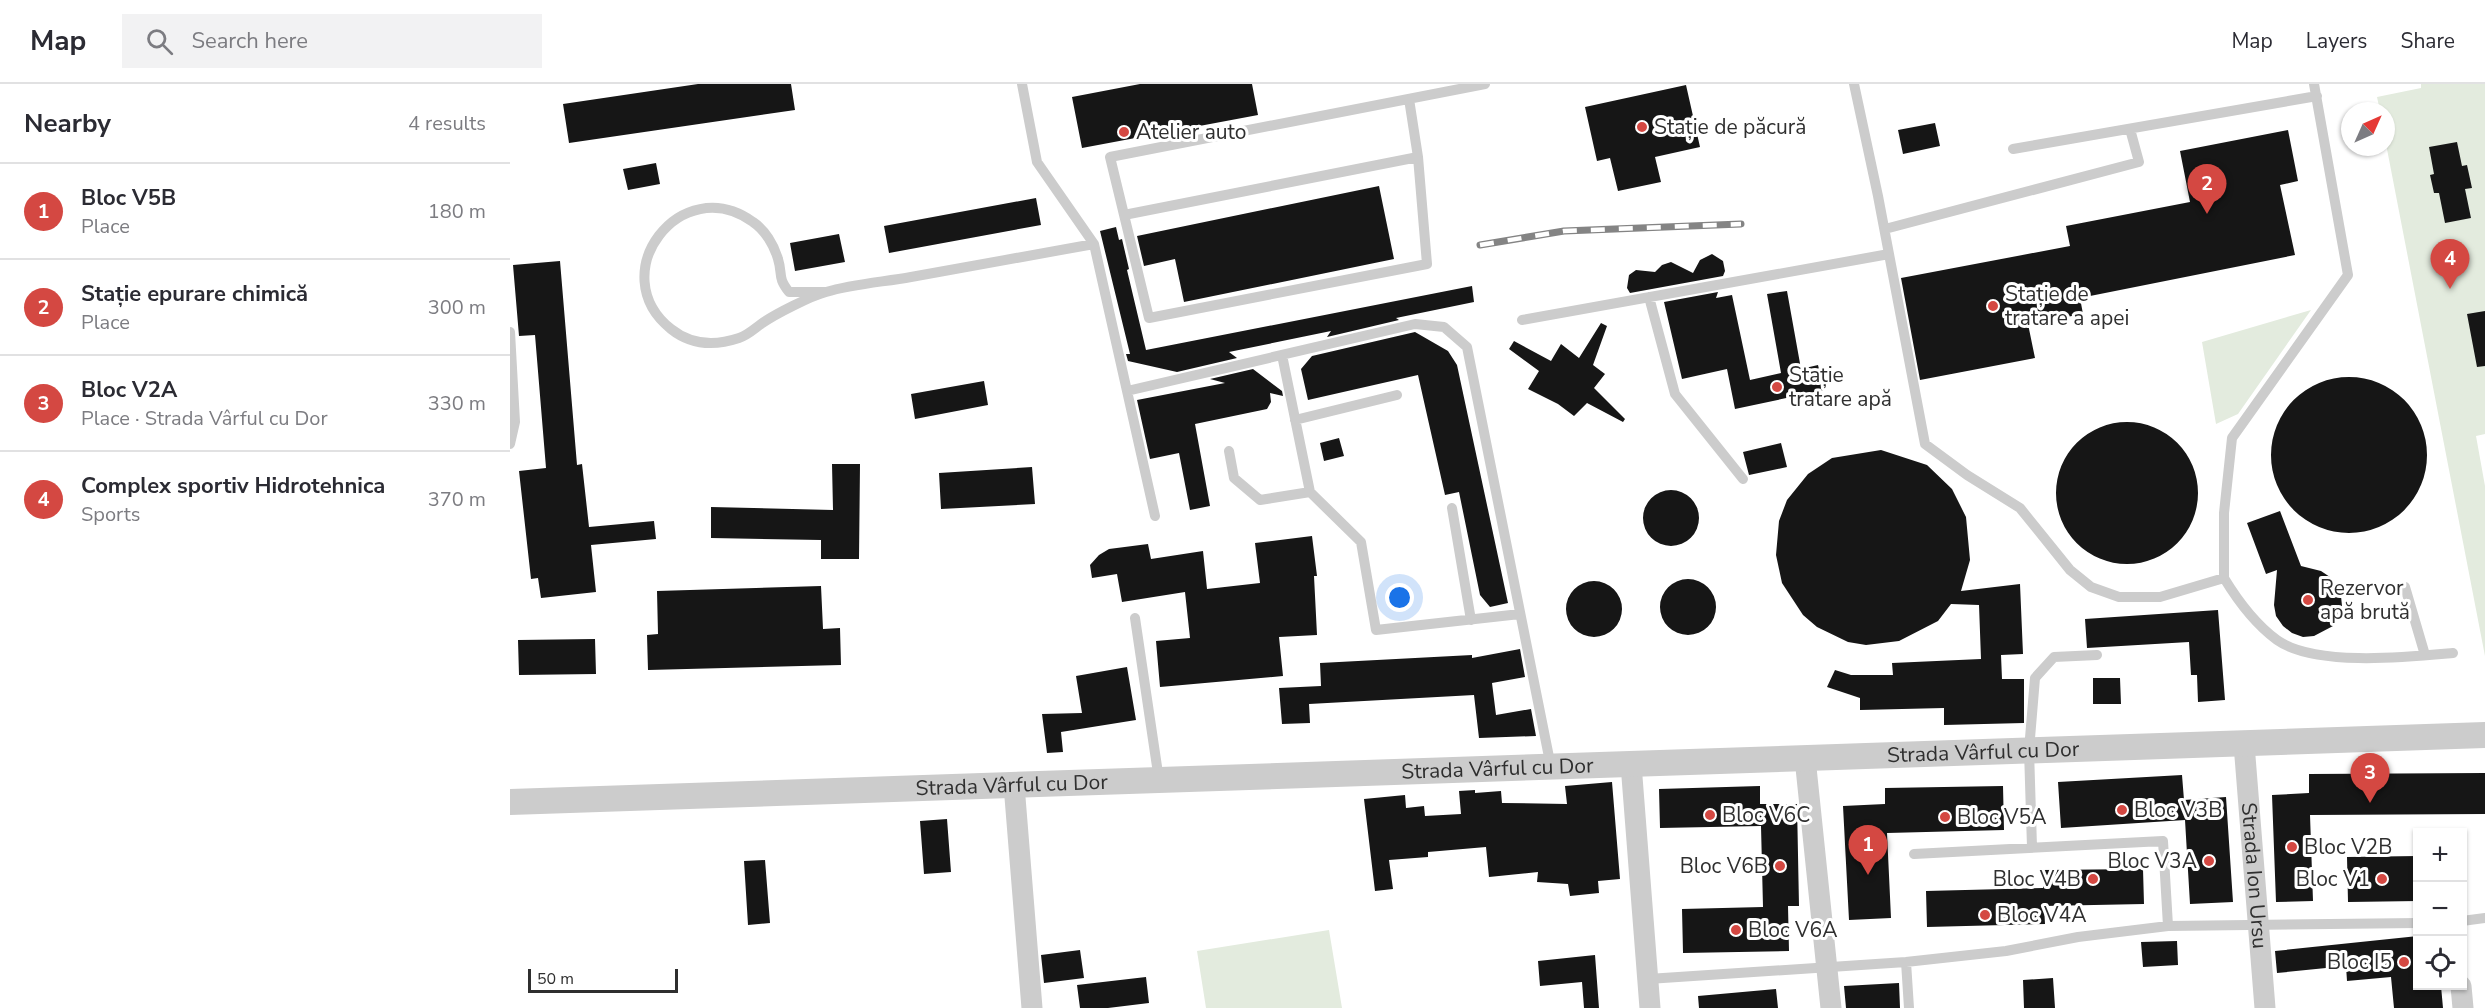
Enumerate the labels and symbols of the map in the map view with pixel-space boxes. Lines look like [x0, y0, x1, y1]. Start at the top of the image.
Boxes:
north arrow [2341, 102, 2395, 156]
place label: Stație de păcură [1654, 113, 1806, 141]
place label: Atelier auto [1136, 118, 1246, 146]
marker: Stație de păcură [1635, 120, 1649, 134]
marker: Atelier auto [1117, 125, 1131, 139]
pin: 2 [2188, 164, 2226, 214]
pin: 4 [2430, 240, 2470, 289]
place label: Stație de tratare a apei [2005, 280, 2129, 332]
marker: Stație de tratare a apei [1986, 299, 2000, 313]
place label: Stație tratare apă [1789, 361, 1892, 413]
marker: Stație tratare apă [1770, 380, 1784, 394]
place label: Rezervor apă brută [2320, 574, 2410, 626]
your location [1385, 583, 1414, 612]
marker: Rezervor apă brută [2301, 593, 2315, 607]
street label: Strada Vârful cu Dor [1887, 735, 2080, 769]
street label: Strada Vârful cu Dor [1401, 751, 1594, 786]
pin: 3 [2350, 754, 2390, 803]
street label: Strada Vârful cu Dor [915, 768, 1109, 802]
place label: Bloc V3B [2134, 796, 2222, 824]
place label: Bloc V6C [1722, 801, 1810, 829]
street label: Strada Ion Ursu [2235, 801, 2274, 950]
place label: Bloc V5A [1957, 803, 2046, 831]
marker: Bloc V3B [2115, 803, 2129, 817]
marker: Bloc V6C [1703, 808, 1717, 822]
marker: Bloc V5A [1938, 810, 1952, 824]
pin: 1 [1848, 826, 1888, 875]
place label: Bloc V2B [2304, 833, 2392, 861]
marker: Bloc V2B [2285, 840, 2299, 854]
place label: Bloc V3A [2108, 847, 2197, 875]
place label: Bloc V6B [1680, 852, 1768, 880]
marker: Bloc V3A [2202, 854, 2216, 868]
marker: Bloc V6B [1773, 859, 1787, 873]
place label: Bloc V4B [1993, 865, 2081, 893]
place label: Bloc V1 [2296, 865, 2370, 893]
marker: Bloc V4B [2086, 872, 2100, 886]
marker: Bloc V1 [2375, 872, 2389, 886]
place label: Bloc V4A [1997, 901, 2086, 929]
marker: Bloc V4A [1978, 908, 1992, 922]
place label: Bloc V6A [1748, 916, 1837, 944]
marker: Bloc V6A [1729, 923, 1743, 937]
place label: Bloc I5 [2327, 948, 2392, 976]
marker: Bloc I5 [2397, 955, 2411, 969]
scale bar [528, 966, 678, 994]

